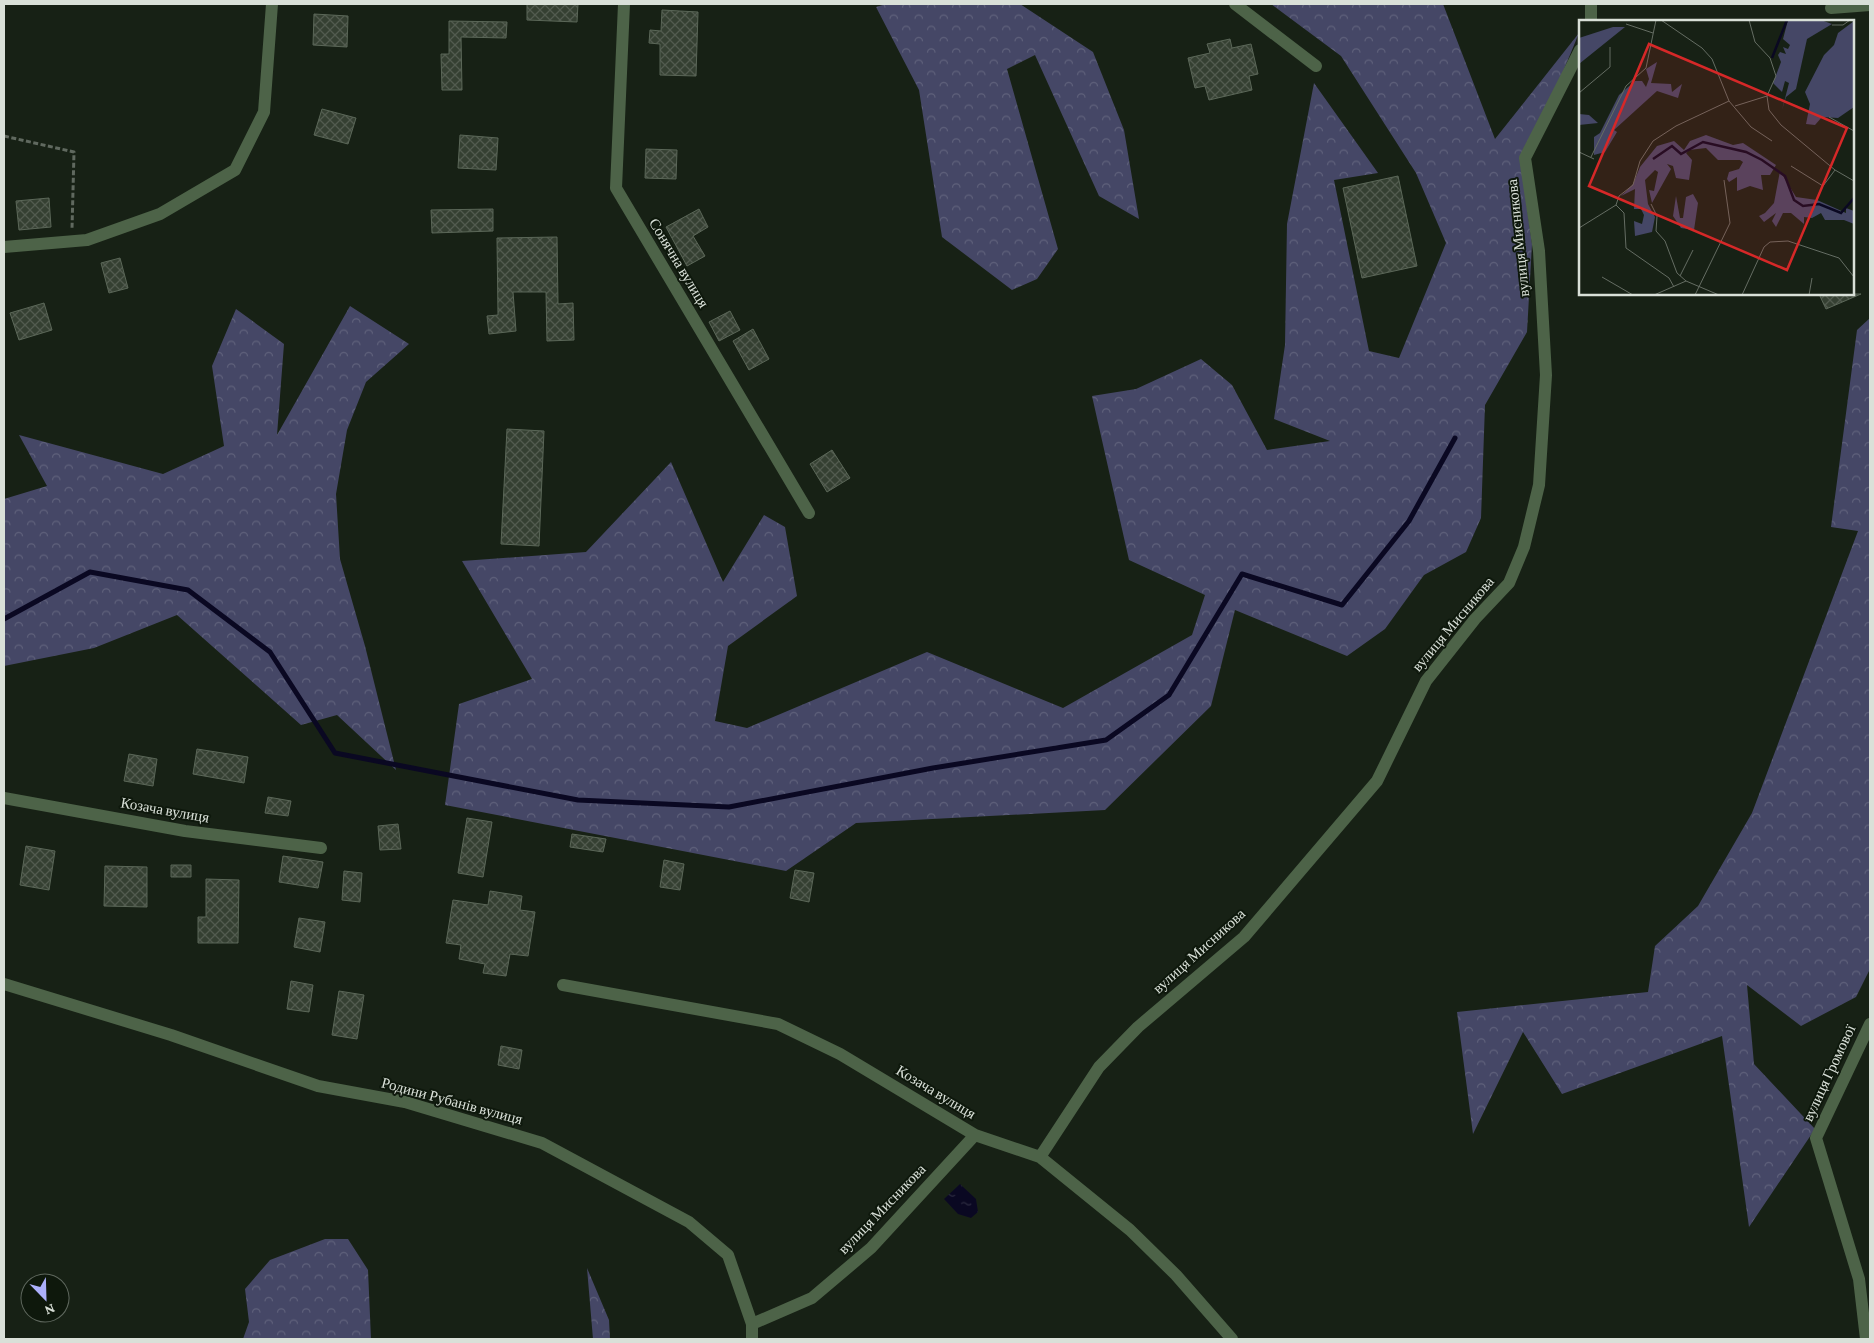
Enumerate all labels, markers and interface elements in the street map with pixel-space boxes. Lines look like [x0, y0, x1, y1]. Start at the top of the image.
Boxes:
inset map [1579, 20, 1854, 295]
street label: вулиця Мисникова [1504, 178, 1532, 298]
street label: Сонячна вулиця [646, 215, 712, 311]
street label: вулиця Мисникова [1409, 573, 1497, 674]
street label: Козача вулиця [119, 794, 211, 826]
street label: вулиця Мисникова [1150, 905, 1249, 997]
street label: вулиця Громової [1800, 1021, 1859, 1124]
street label: Козача вулиця [893, 1062, 979, 1122]
street label: Родини Рубанів вулиця [380, 1074, 524, 1128]
street label: вулиця Мисникова [835, 1161, 929, 1257]
north arrow [20, 1273, 70, 1323]
text: N [42, 1301, 58, 1319]

